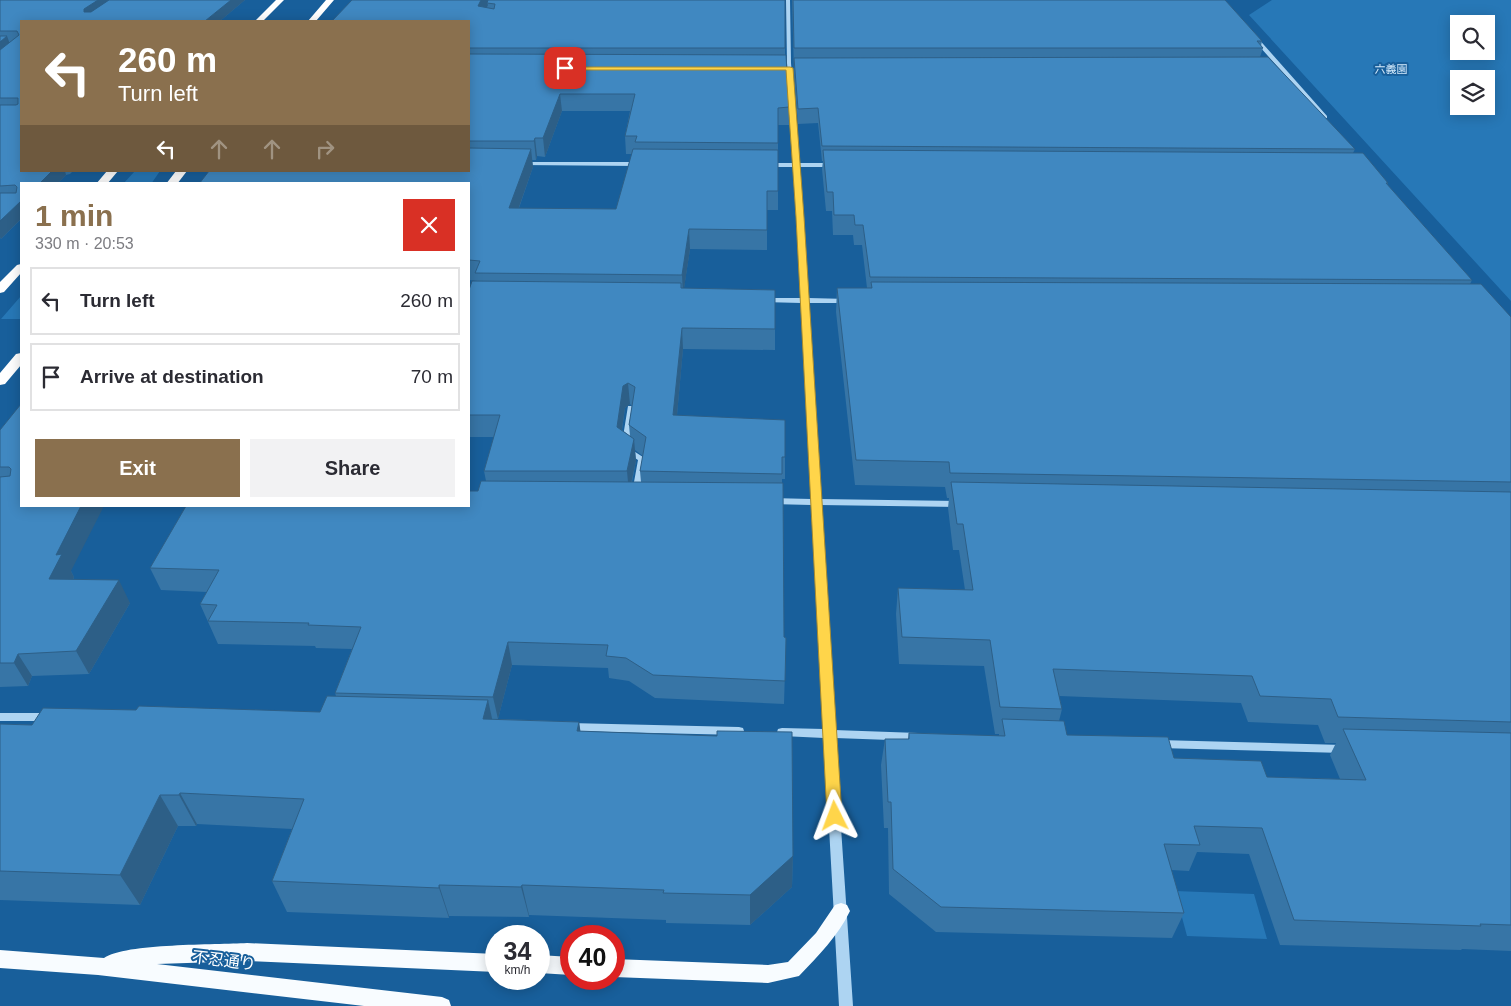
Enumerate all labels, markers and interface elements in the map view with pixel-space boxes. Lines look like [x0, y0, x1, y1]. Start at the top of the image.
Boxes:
map controls [1450, 15, 1495, 115]
button: search [1450, 15, 1495, 60]
icon: left [35, 40, 100, 105]
text: 260 m [118, 40, 217, 79]
pin [544, 47, 586, 89]
icon: arrive [551, 54, 579, 82]
park label: 六義園 [1375, 63, 1408, 75]
button: layers [1450, 70, 1495, 115]
text: Turn left [118, 81, 198, 106]
icon: left [152, 135, 180, 163]
icon: ahead [205, 135, 233, 163]
icon: ahead [258, 135, 286, 163]
icon: right [311, 135, 339, 163]
text: 1 min [35, 199, 113, 232]
button: close [403, 199, 455, 251]
text: 330 m · 20:53 [35, 235, 134, 252]
icon: left [37, 287, 65, 315]
text: Turn left [80, 290, 155, 311]
text: 260 m [400, 290, 453, 311]
icon: arrive [37, 363, 65, 391]
text: Arrive at destination [80, 366, 264, 387]
text: 70 m [411, 366, 453, 387]
button: Exit [35, 439, 240, 497]
button: Share [250, 439, 455, 497]
position arrow [808, 789, 860, 841]
speed limit sign: 40 [560, 925, 625, 990]
text: 34 [504, 937, 531, 965]
street label: 不忍通り [191, 948, 257, 973]
text: km/h [504, 963, 531, 977]

